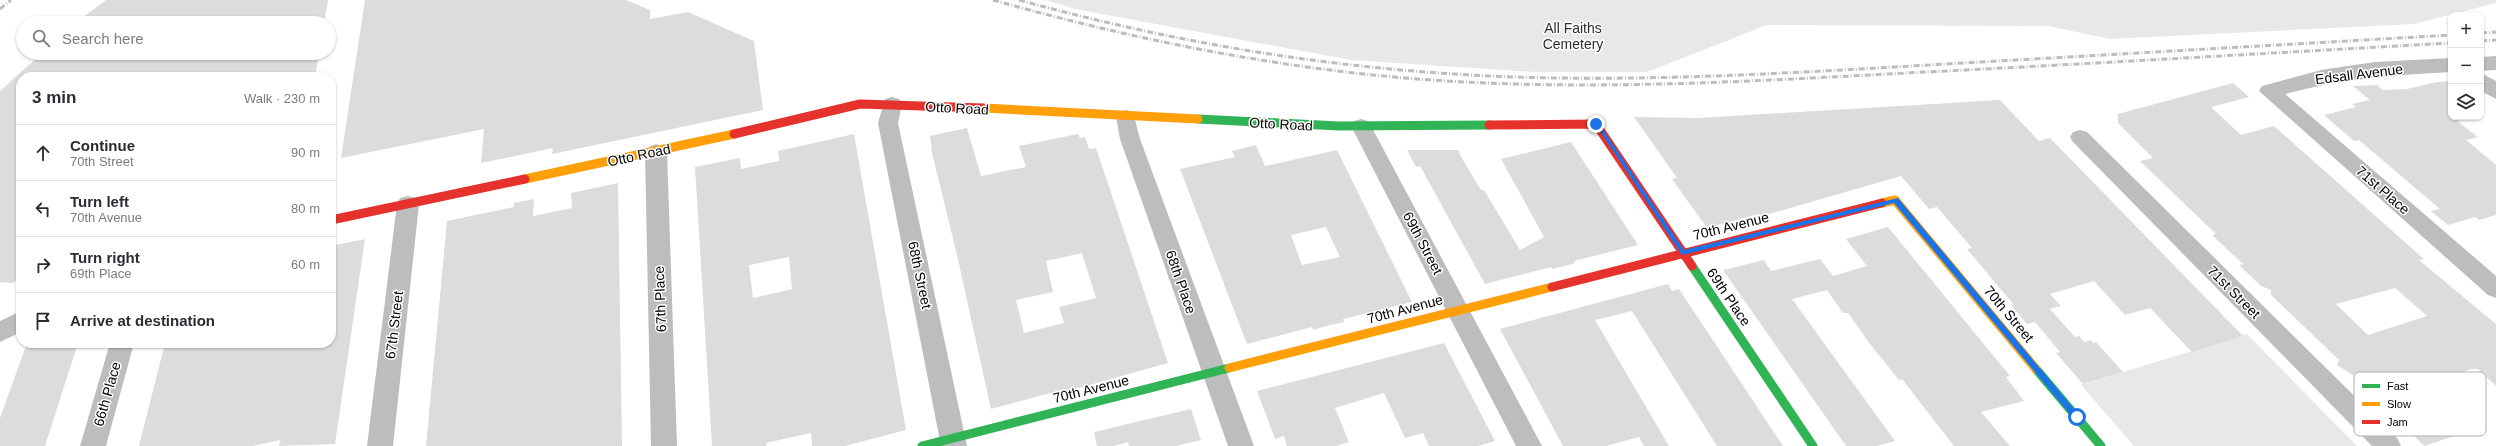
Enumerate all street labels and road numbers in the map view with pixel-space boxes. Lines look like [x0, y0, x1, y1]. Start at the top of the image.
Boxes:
street label: Edsall Avenue [2314, 61, 2404, 87]
street label: Otto Road [925, 98, 989, 118]
street label: Otto Road [1249, 114, 1313, 134]
street label: Otto Road [606, 141, 672, 169]
street label: 71st Place [2353, 163, 2413, 218]
street label: 69th Street [1400, 209, 1446, 277]
street label: 70th Avenue [1691, 209, 1771, 243]
street label: 68th Street [905, 240, 935, 310]
street label: 68th Place [1163, 248, 1199, 316]
street label: 71st Street [2204, 262, 2264, 322]
street label: 67th Place [651, 265, 669, 332]
street label: 69th Place [1704, 265, 1754, 329]
street label: 70th Street [1981, 283, 2037, 345]
street label: 67th Street [382, 290, 406, 360]
street label: 70th Avenue [1365, 291, 1445, 327]
street label: 66th Place [90, 360, 124, 428]
street label: 70th Avenue [1051, 372, 1131, 406]

